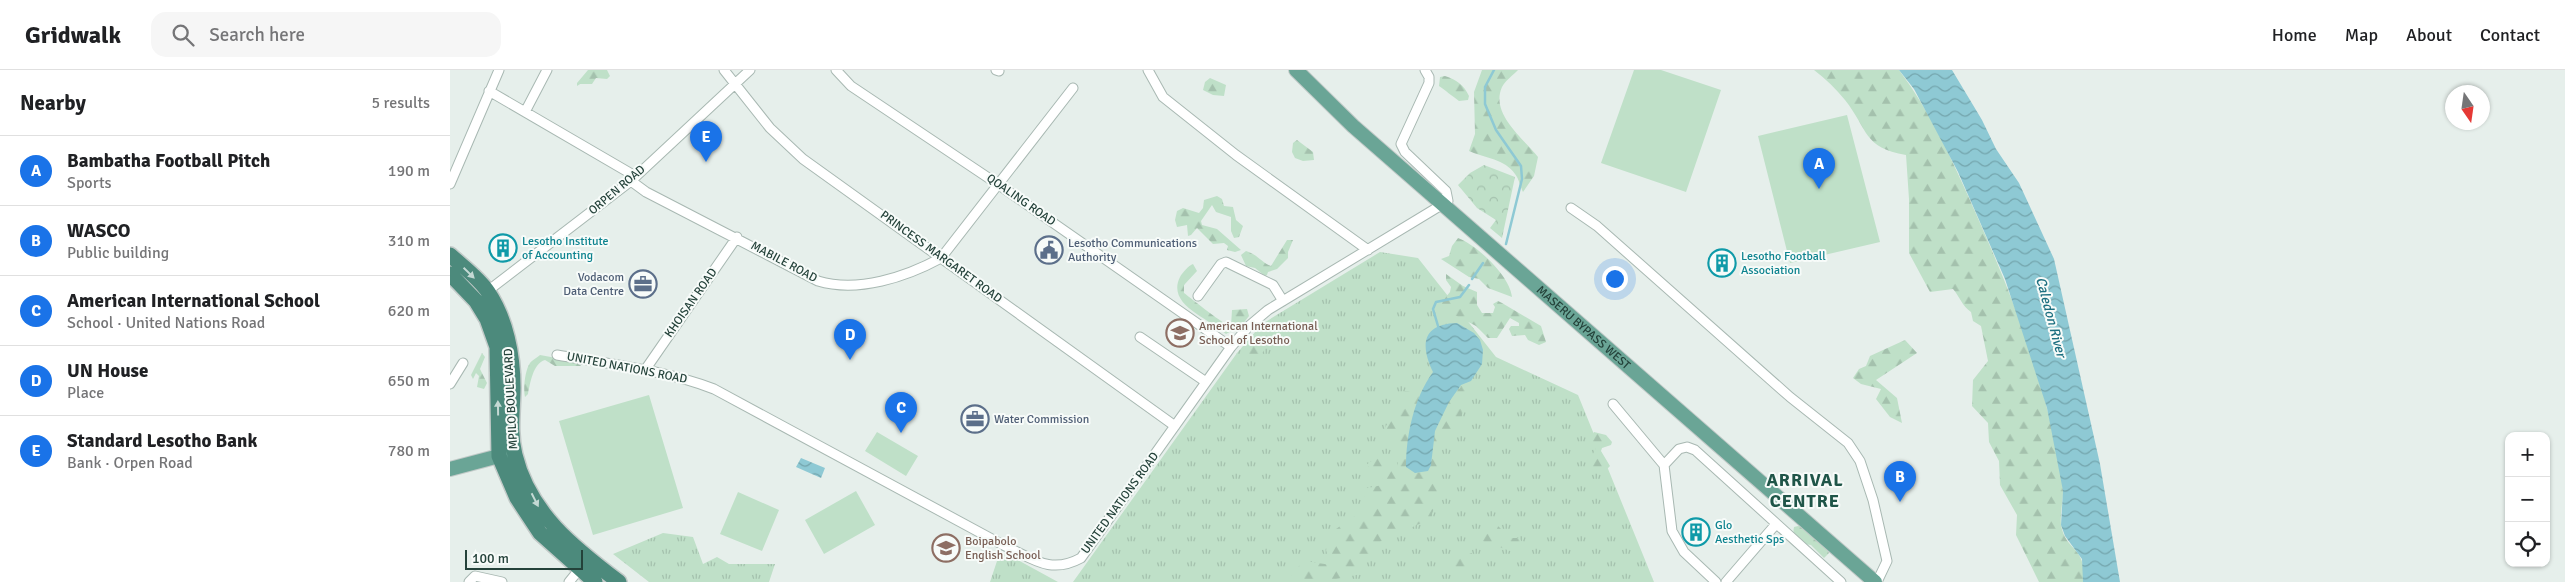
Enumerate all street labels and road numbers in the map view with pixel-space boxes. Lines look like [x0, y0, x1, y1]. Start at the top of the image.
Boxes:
street label: ORPEN ROAD [586, 162, 649, 218]
street label: QOALING ROAD [984, 171, 1059, 229]
street label: PRINCESS MARGARET ROAD [877, 208, 1005, 306]
street label: MABILE ROAD [748, 238, 820, 286]
street label: KHOISAN ROAD [662, 265, 721, 341]
street label: MASERU BYPASS WEST [1533, 282, 1634, 373]
street label: MPILO BOULEVARD [501, 348, 521, 450]
street label: UNITED NATIONS ROAD [566, 349, 689, 387]
street label: UNITED NATIONS ROAD [1078, 449, 1162, 557]

